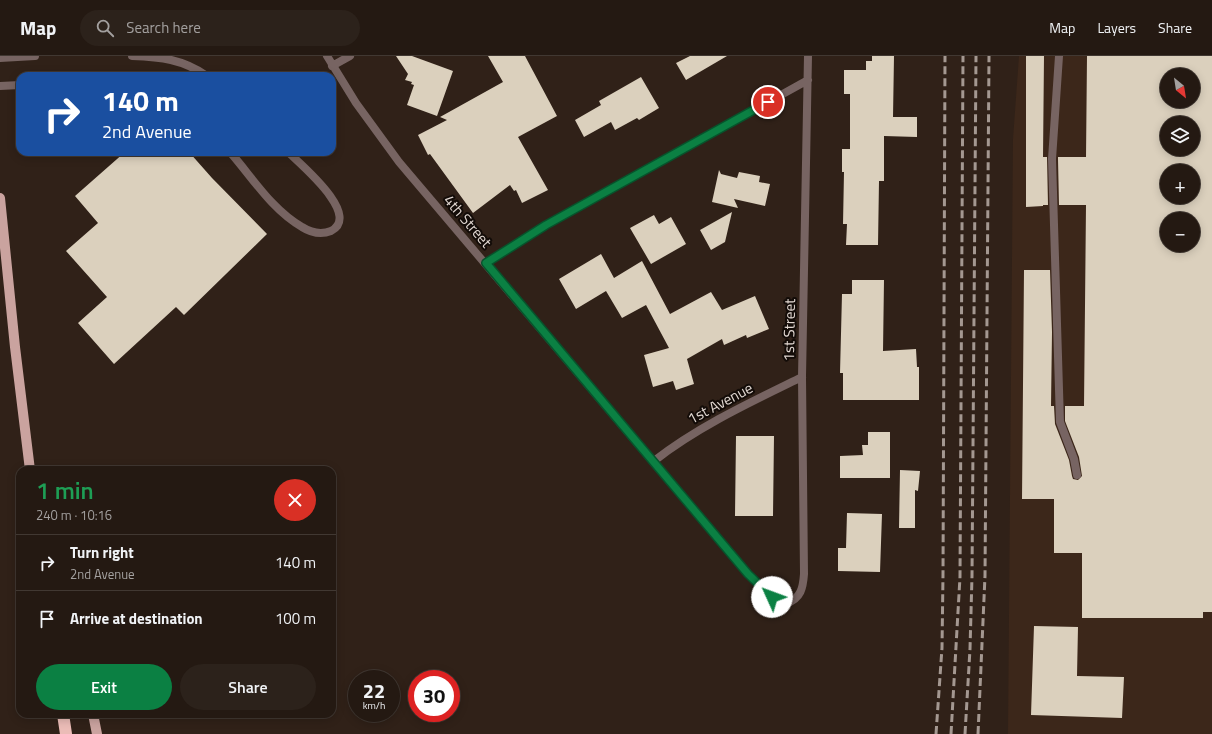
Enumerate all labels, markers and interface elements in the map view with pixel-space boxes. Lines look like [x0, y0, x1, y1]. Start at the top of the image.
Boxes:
search box [80, 10, 360, 46]
text: Map [20, 13, 56, 42]
text: Search here [126, 16, 201, 39]
icon: search [94, 17, 116, 39]
text: Map [1049, 17, 1075, 38]
text: Layers [1097, 17, 1136, 38]
text: Share [1158, 17, 1192, 38]
north arrow [1160, 68, 1200, 108]
map controls [1160, 68, 1200, 252]
text: 140 m [102, 79, 179, 122]
pin [751, 85, 785, 119]
icon: right [36, 88, 88, 140]
icon: arrive [757, 91, 779, 113]
button: layers [1160, 116, 1200, 156]
text: 2nd Avenue [102, 118, 192, 145]
button: + [1160, 164, 1200, 204]
street label: 4th Street [438, 189, 498, 253]
button: − [1160, 212, 1200, 252]
street label: 1st Street [777, 298, 801, 362]
street label: 1st Avenue [683, 376, 757, 430]
text: 1 min [36, 472, 94, 508]
button: close [274, 479, 316, 521]
text: 240 m · 10:16 [36, 505, 112, 525]
text: Turn right [70, 541, 134, 564]
text: 140 m [275, 551, 316, 574]
icon: right [36, 552, 58, 574]
text: 2nd Avenue [70, 564, 135, 584]
position arrow [751, 576, 793, 618]
text: Arrive at destination [70, 607, 203, 630]
text: 100 m [275, 607, 316, 630]
icon: arrive [36, 608, 58, 630]
button: Exit [36, 664, 172, 710]
button: Share [180, 664, 316, 710]
speed limit sign: 30 [408, 670, 460, 722]
text: 22 [363, 675, 385, 706]
text: km/h [363, 698, 385, 713]

